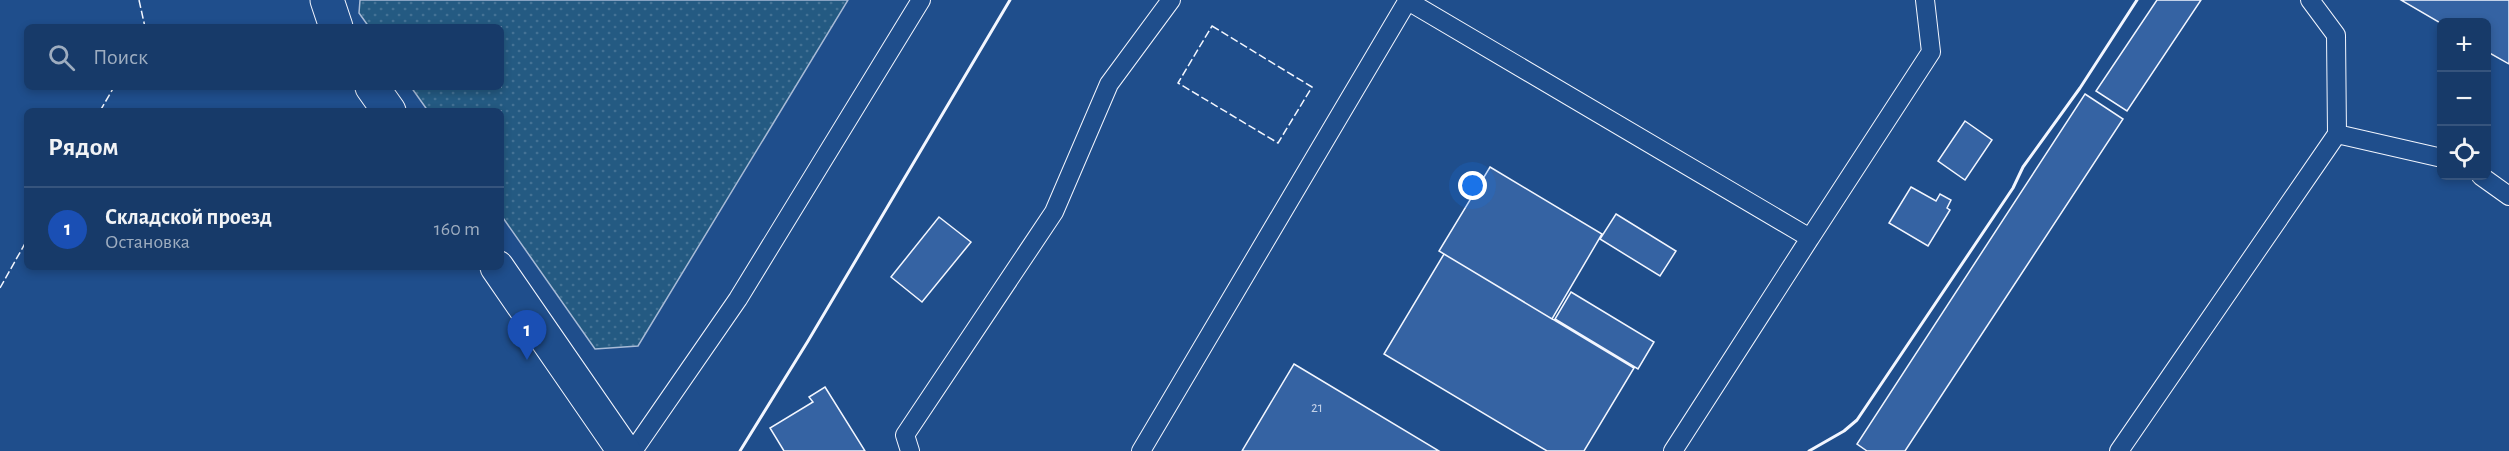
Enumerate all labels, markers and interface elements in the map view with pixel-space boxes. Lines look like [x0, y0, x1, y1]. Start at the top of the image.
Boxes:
map controls [2437, 18, 2491, 180]
button: + [2437, 18, 2491, 72]
search box [24, 24, 504, 90]
icon: search [45, 41, 78, 74]
text: Поиск [93, 46, 148, 68]
button: − [2437, 72, 2491, 126]
button: locate [2437, 126, 2491, 180]
text: Рядом [48, 134, 119, 160]
your location [1458, 171, 1487, 200]
text: Складской проезд [105, 206, 272, 228]
text: 1 [64, 219, 71, 239]
text: 160 m [434, 219, 480, 239]
text: Остановка [105, 232, 190, 252]
pin: 1 [508, 310, 546, 360]
house number: 21 [1311, 400, 1323, 415]

